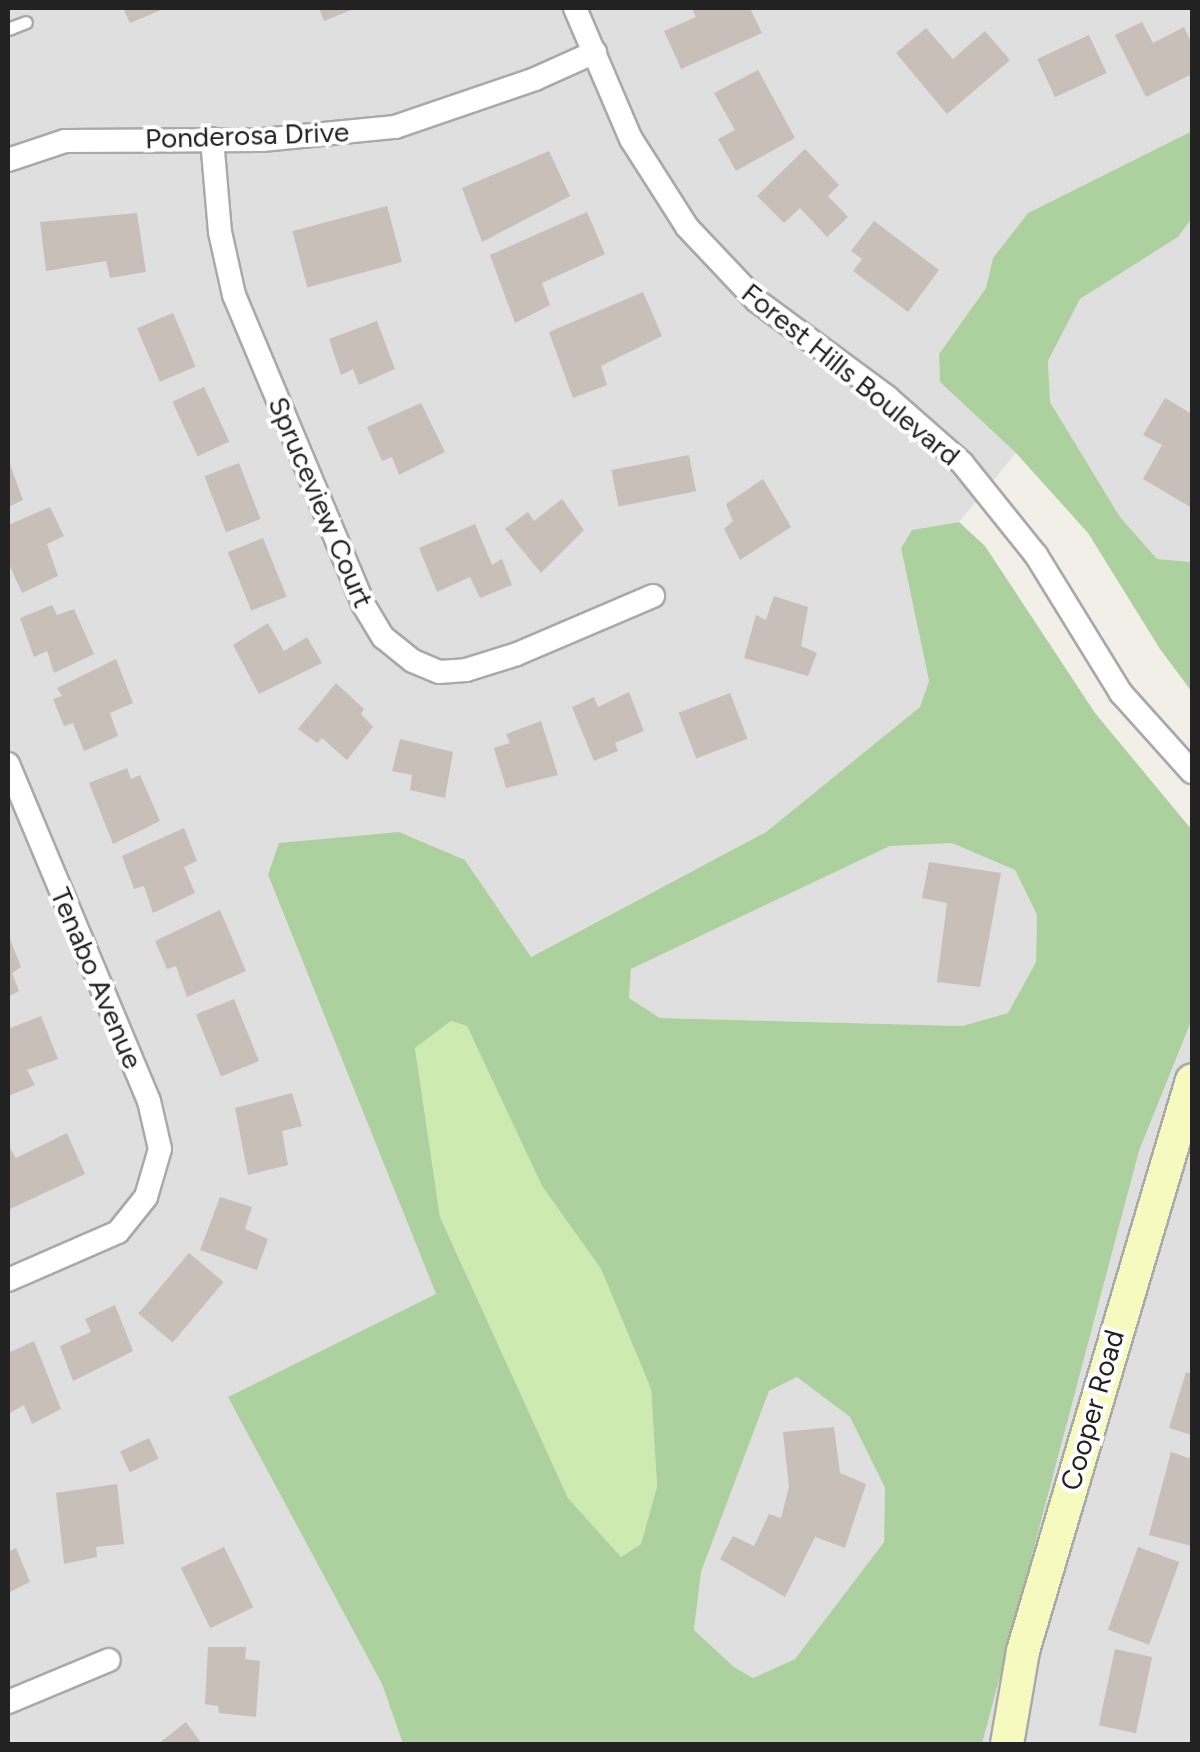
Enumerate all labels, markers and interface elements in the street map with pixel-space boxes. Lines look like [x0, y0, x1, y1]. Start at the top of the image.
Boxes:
street label: Ponderosa Drive [144, 115, 350, 155]
street label: Forest Hills Boulevard [735, 276, 967, 472]
street label: Spruceview Court [261, 391, 381, 613]
street label: Tenabo Avenue [44, 883, 150, 1073]
street label: Cooper Road [1053, 1326, 1131, 1494]

